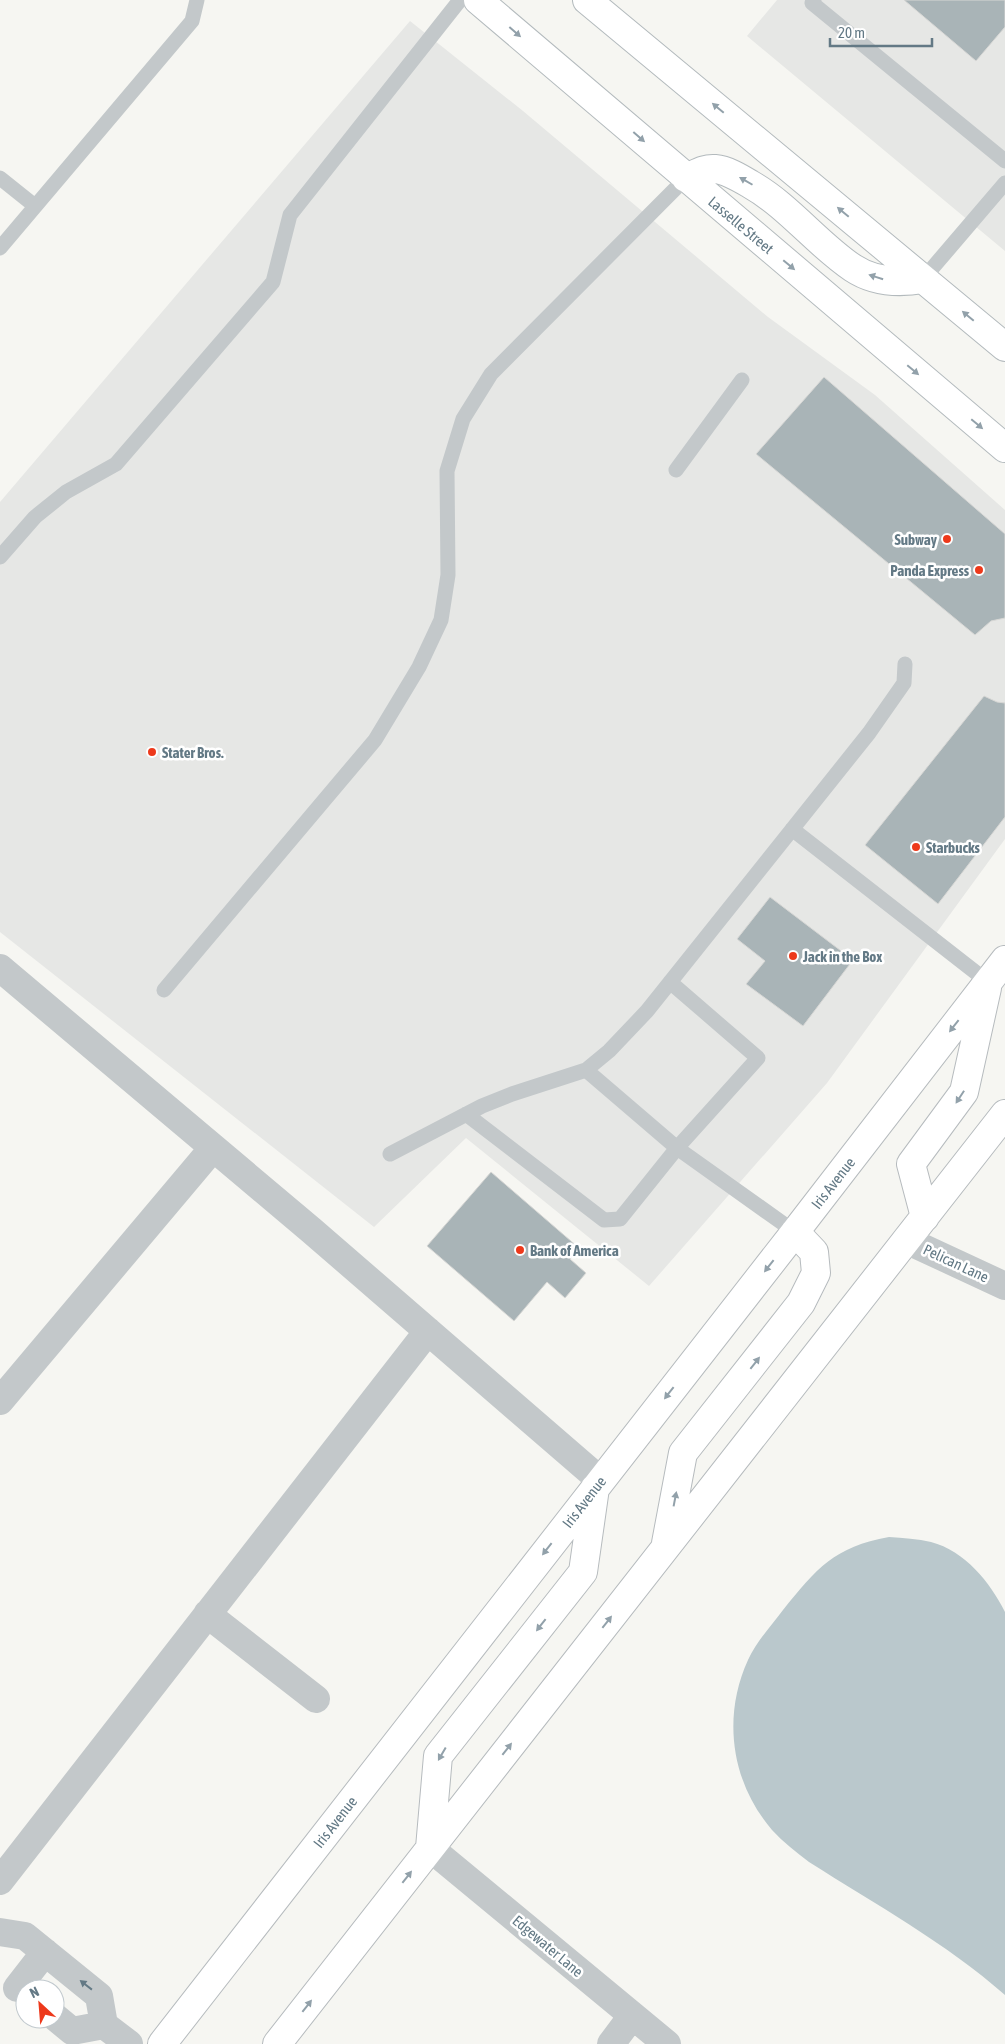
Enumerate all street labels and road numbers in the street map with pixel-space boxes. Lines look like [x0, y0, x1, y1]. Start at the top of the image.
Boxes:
street label: Lasselle Street [705, 193, 777, 257]
street label: Iris Avenue [808, 1154, 858, 1212]
street label: Pelican Lane [921, 1240, 992, 1286]
street label: Iris Avenue [559, 1473, 609, 1531]
street label: Iris Avenue [310, 1793, 360, 1851]
street label: Edgewater Lane [509, 1912, 587, 1980]

